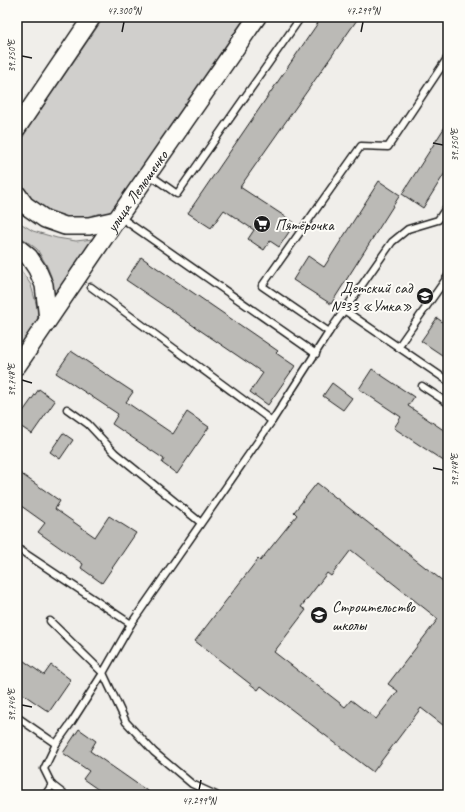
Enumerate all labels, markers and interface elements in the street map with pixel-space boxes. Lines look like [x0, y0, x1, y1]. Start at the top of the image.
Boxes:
text: 47.300°N [107, 4, 143, 17]
text: 47.299°N [346, 4, 382, 17]
text: 39.750°E [5, 38, 18, 72]
text: 39.750°E [448, 127, 461, 161]
street label: улица Лелюшенко [101, 146, 173, 237]
supermarket icon: Пятёрочка [252, 214, 272, 234]
place label: Пятёрочка [275, 215, 335, 235]
place label: Детский сад №33 «Умка» [331, 278, 414, 316]
school or university icon: Детский сад №33 «Умка» [415, 286, 435, 306]
text: 39.748°E [5, 362, 18, 396]
text: 39.748°E [448, 452, 461, 486]
place label: Строительство школы [332, 597, 416, 635]
school or university icon: Строительство школы [309, 605, 329, 625]
text: 39.746°E [5, 687, 18, 721]
text: 47.299°N [182, 794, 218, 807]

